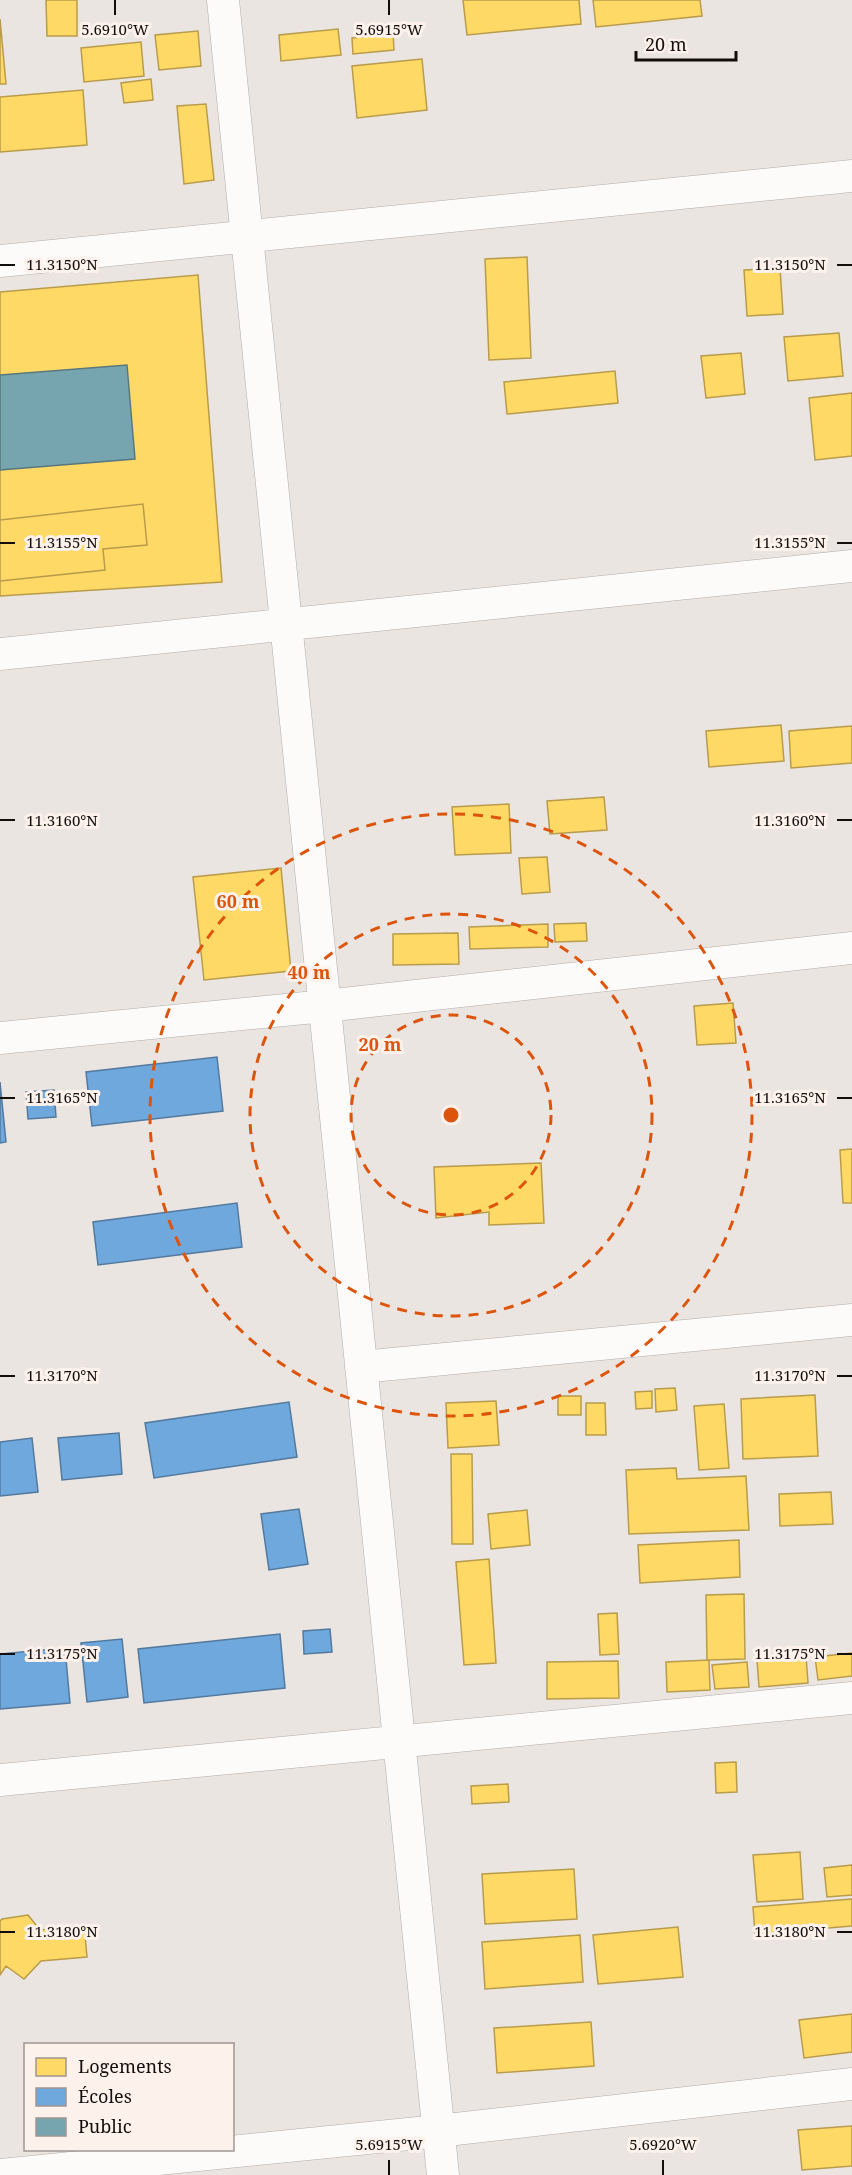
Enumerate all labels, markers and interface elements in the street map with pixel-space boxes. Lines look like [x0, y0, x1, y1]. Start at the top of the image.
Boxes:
text: 5.6910°W [81, 19, 149, 39]
text: 5.6915°W [355, 19, 423, 39]
scale bar [636, 24, 736, 62]
text: 20 m [645, 32, 687, 56]
text: 11.3150°N [26, 254, 98, 274]
text: 11.3150°N [754, 254, 826, 274]
text: 11.3155°N [26, 532, 98, 552]
text: 11.3155°N [754, 532, 826, 552]
text: 11.3160°N [26, 810, 98, 830]
text: 11.3160°N [754, 810, 826, 830]
text: 60 m [217, 889, 260, 913]
text: 40 m [288, 960, 331, 984]
text: 20 m [359, 1032, 402, 1056]
text: 11.3165°N [26, 1087, 98, 1107]
text: 11.3165°N [754, 1087, 826, 1107]
centre of rings [441, 1105, 461, 1125]
text: 11.3170°N [26, 1365, 98, 1385]
text: 11.3170°N [754, 1365, 826, 1385]
text: 11.3175°N [26, 1643, 98, 1663]
text: 11.3175°N [754, 1643, 826, 1663]
text: 11.3180°N [26, 1921, 98, 1941]
text: 11.3180°N [754, 1921, 826, 1941]
legend [24, 2043, 234, 2151]
text: Logements [78, 2054, 172, 2078]
text: Écoles [78, 2084, 132, 2108]
text: Public [78, 2114, 132, 2138]
text: 5.6915°W [355, 2134, 423, 2154]
text: 5.6920°W [629, 2134, 697, 2154]

